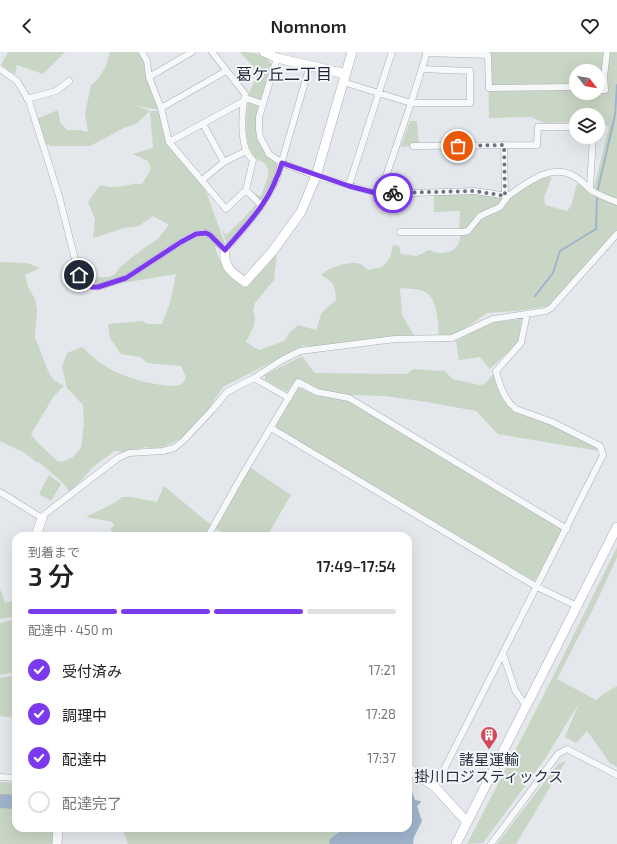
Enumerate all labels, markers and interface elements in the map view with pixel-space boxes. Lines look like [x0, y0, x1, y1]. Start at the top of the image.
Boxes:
icon: back [16, 15, 38, 37]
text: Nomnom [270, 15, 347, 37]
icon: heart [579, 15, 601, 37]
district label: 葛ケ丘二丁目 [236, 64, 332, 83]
north arrow [569, 64, 605, 100]
map controls [569, 64, 605, 144]
button: layers [569, 108, 605, 144]
pin [441, 129, 475, 163]
icon: bag [447, 135, 469, 157]
courier [373, 173, 413, 213]
icon: bike [382, 182, 404, 204]
pin [62, 258, 96, 292]
icon: home [68, 264, 90, 286]
text: 到着まで [28, 544, 80, 560]
text: 17:49–17:54 [317, 557, 396, 575]
text: 3 分 [28, 560, 74, 591]
text: 配達中 · 450 m [28, 622, 113, 638]
icon: check [28, 659, 50, 681]
text: 受付済み [62, 662, 122, 680]
text: 17:21 [369, 662, 396, 678]
icon: check [28, 703, 50, 725]
text: 調理中 [62, 706, 107, 724]
text: 17:28 [366, 706, 396, 722]
building icon: 諸星運輸 掛川ロジスティックス [479, 725, 499, 750]
icon: check [28, 747, 50, 769]
text: 配達中 [62, 750, 107, 768]
text: 17:37 [367, 750, 396, 766]
place label: 諸星運輸 掛川ロジスティックス [415, 750, 563, 785]
text: 配達完了 [62, 794, 122, 812]

